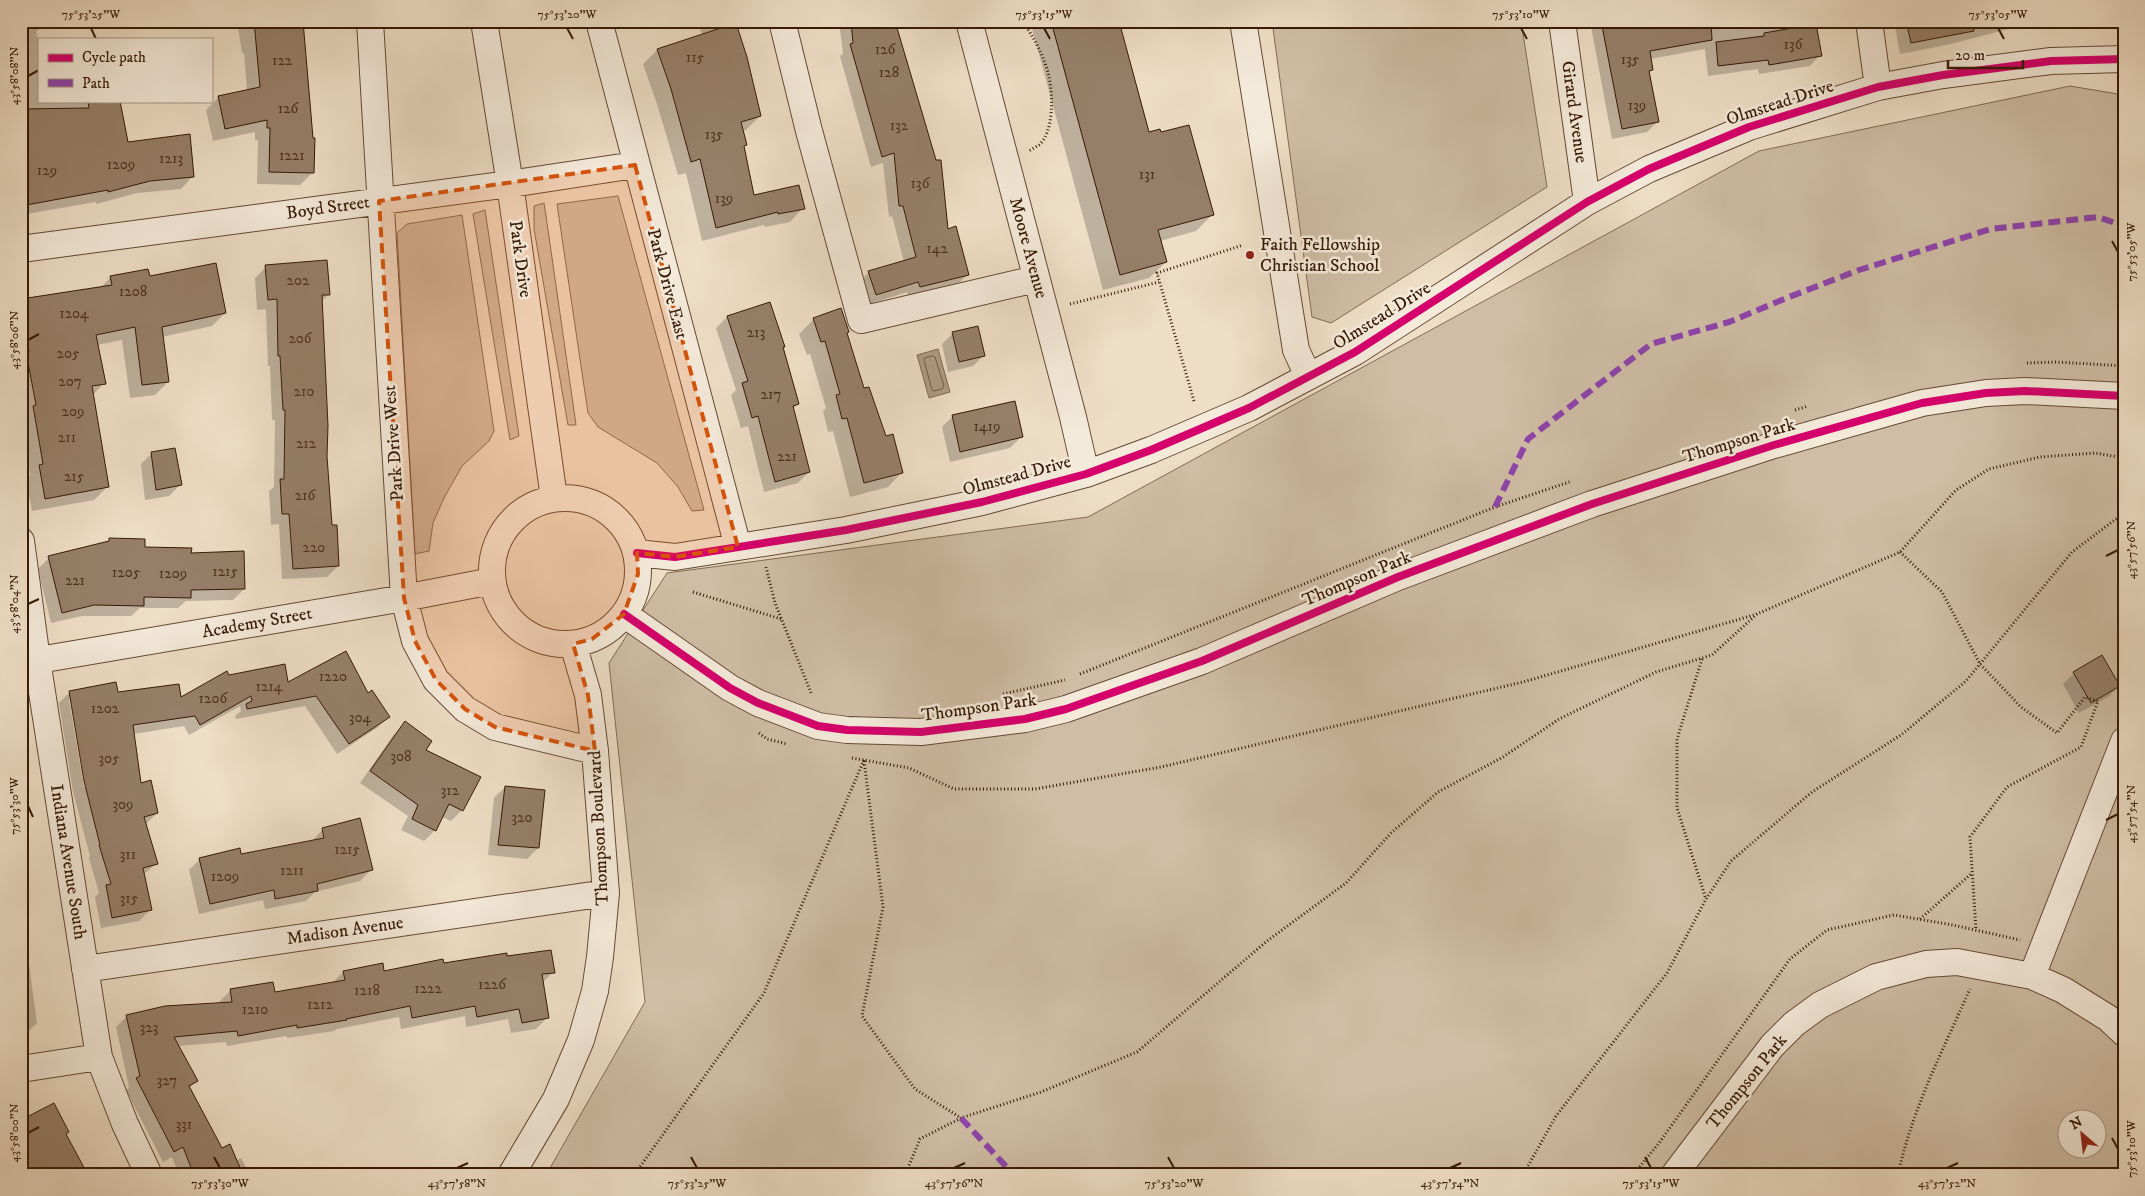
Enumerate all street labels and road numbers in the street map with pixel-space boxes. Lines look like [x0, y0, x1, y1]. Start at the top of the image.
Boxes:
street label: Girard Avenue [1556, 59, 1592, 165]
street label: Olmstead Drive [1724, 75, 1836, 131]
street label: Boyd Street [285, 191, 371, 225]
street label: Moore Avenue [1004, 195, 1052, 301]
street label: Park Drive [504, 219, 536, 299]
street label: Park Drive East [642, 226, 692, 342]
street label: Olmstead Drive [1329, 277, 1435, 355]
street label: Park Drive West [379, 384, 409, 502]
street label: Thompson Park [1680, 414, 1798, 468]
street label: Olmstead Drive [960, 451, 1074, 501]
street label: Thompson Park [1299, 546, 1415, 612]
street label: Academy Street [200, 602, 314, 644]
street label: Thompson Park [920, 689, 1038, 727]
street label: Thompson Boulevard [584, 750, 614, 906]
street label: Indiana Avenue South [45, 783, 91, 942]
street label: Madison Avenue [285, 912, 405, 950]
street label: Thompson Park [1702, 1030, 1792, 1134]

